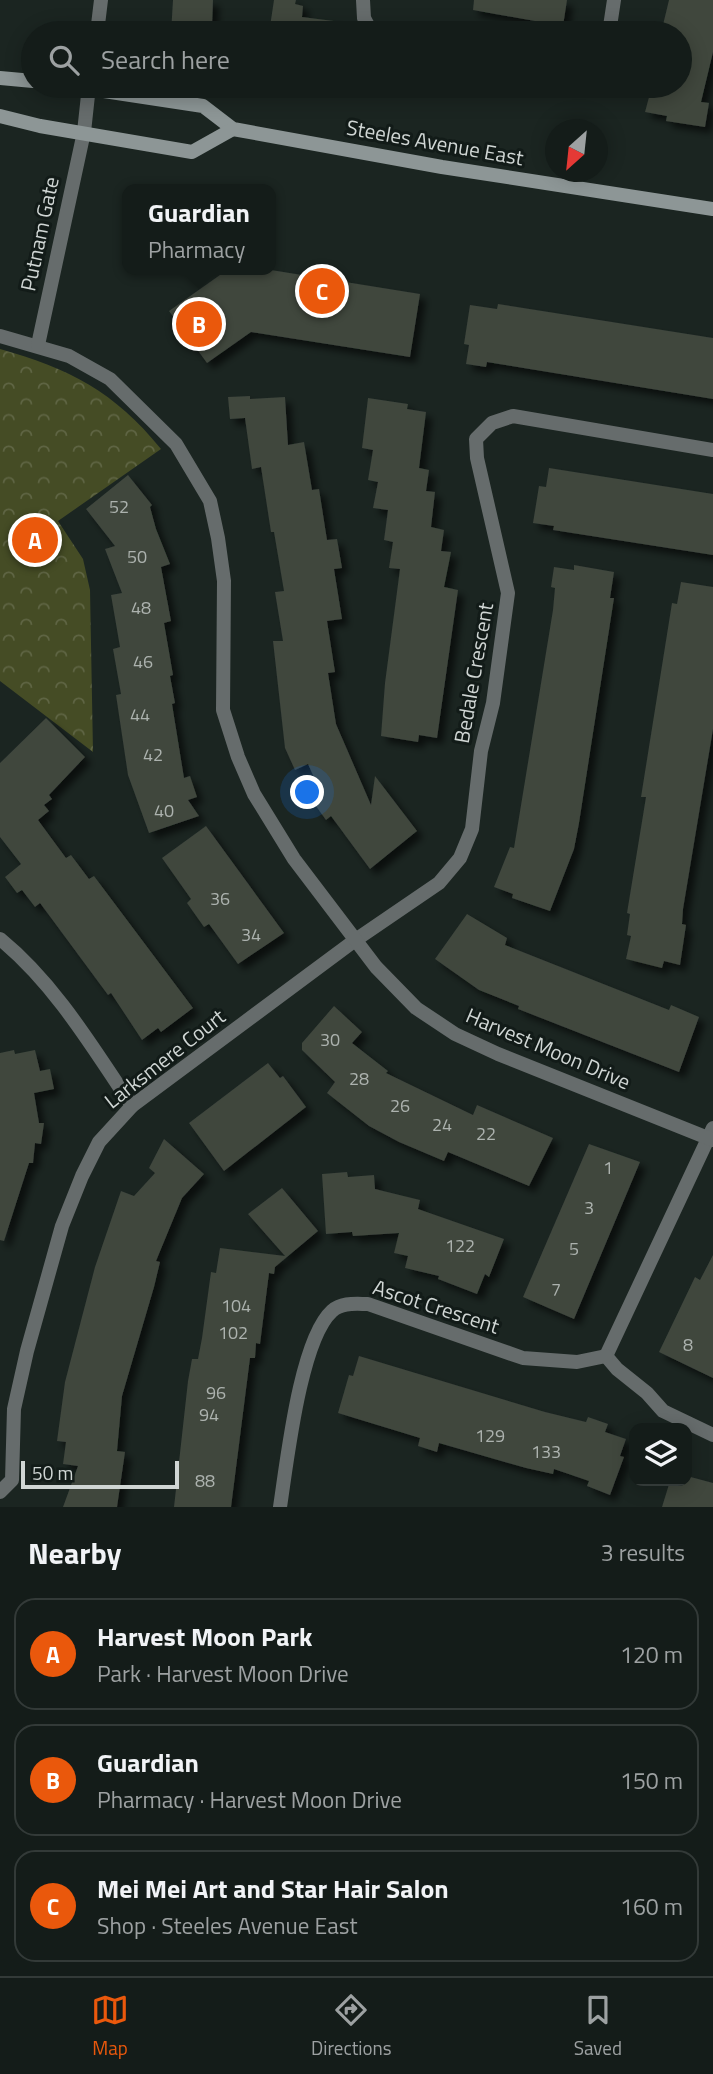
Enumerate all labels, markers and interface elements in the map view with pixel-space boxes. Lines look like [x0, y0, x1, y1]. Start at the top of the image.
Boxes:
search box [21, 21, 692, 98]
text: Search here [101, 40, 230, 79]
icon: search [45, 41, 83, 79]
street label: Steeles Avenue East [344, 111, 527, 173]
north arrow [545, 119, 608, 182]
street label: Putnam Gate [11, 174, 67, 294]
popup [122, 184, 276, 275]
text: Guardian [148, 193, 250, 232]
text: Pharmacy [148, 232, 245, 267]
pin: C [299, 265, 345, 317]
pin: B [176, 298, 222, 350]
house number: 52 [109, 493, 129, 520]
pin: A [12, 514, 58, 566]
house number: 50 [127, 543, 147, 570]
house number: 48 [131, 594, 151, 621]
street label: Bedale Crescent [445, 599, 501, 746]
house number: 46 [133, 648, 153, 675]
house number: 44 [130, 701, 150, 728]
house number: 42 [143, 741, 163, 768]
your location [290, 775, 324, 809]
house number: 40 [154, 797, 174, 824]
house number: 36 [210, 885, 230, 912]
house number: 34 [241, 921, 261, 948]
street label: Harvest Moon Drive [461, 999, 636, 1097]
street label: Larksmere Court [97, 1000, 232, 1116]
house number: 30 [320, 1026, 340, 1053]
house number: 28 [349, 1065, 369, 1092]
house number: 26 [390, 1092, 410, 1119]
house number: 24 [432, 1111, 452, 1138]
house number: 22 [476, 1120, 496, 1147]
house number: 1 [603, 1154, 613, 1181]
house number: 3 [584, 1194, 594, 1221]
house number: 122 [445, 1232, 475, 1259]
house number: 5 [569, 1235, 579, 1262]
street label: Ascot Crescent [369, 1271, 504, 1342]
house number: 7 [551, 1276, 561, 1303]
house number: 104 [221, 1292, 251, 1319]
house number: 102 [218, 1319, 248, 1346]
house number: 8 [683, 1331, 693, 1358]
house number: 96 [206, 1379, 226, 1406]
house number: 94 [199, 1401, 219, 1428]
house number: 129 [475, 1422, 505, 1449]
map controls [629, 1423, 692, 1486]
button: layers [629, 1423, 692, 1486]
house number: 133 [531, 1438, 561, 1465]
scale bar [21, 1458, 178, 1490]
text: 50 m [32, 1458, 73, 1487]
house number: 88 [195, 1467, 215, 1494]
text: Nearby [28, 1530, 121, 1576]
text: 3 results [601, 1535, 685, 1570]
text: Harvest Moon Park [97, 1617, 313, 1656]
text: A [46, 1637, 60, 1672]
text: 120 m [620, 1637, 683, 1672]
text: Park · Harvest Moon Drive [97, 1656, 349, 1691]
text: Guardian [97, 1743, 199, 1782]
text: B [46, 1763, 60, 1798]
text: 150 m [620, 1763, 683, 1798]
text: Pharmacy · Harvest Moon Drive [97, 1782, 402, 1817]
text: Mei Mei Art and Star Hair Salon [97, 1869, 449, 1908]
text: C [47, 1889, 59, 1924]
text: 160 m [620, 1889, 683, 1924]
text: Shop · Steeles Avenue East [97, 1908, 357, 1943]
tab: Map [91, 1991, 129, 2062]
tab: Directions [311, 1991, 392, 2062]
tab: Saved [574, 1991, 622, 2062]

